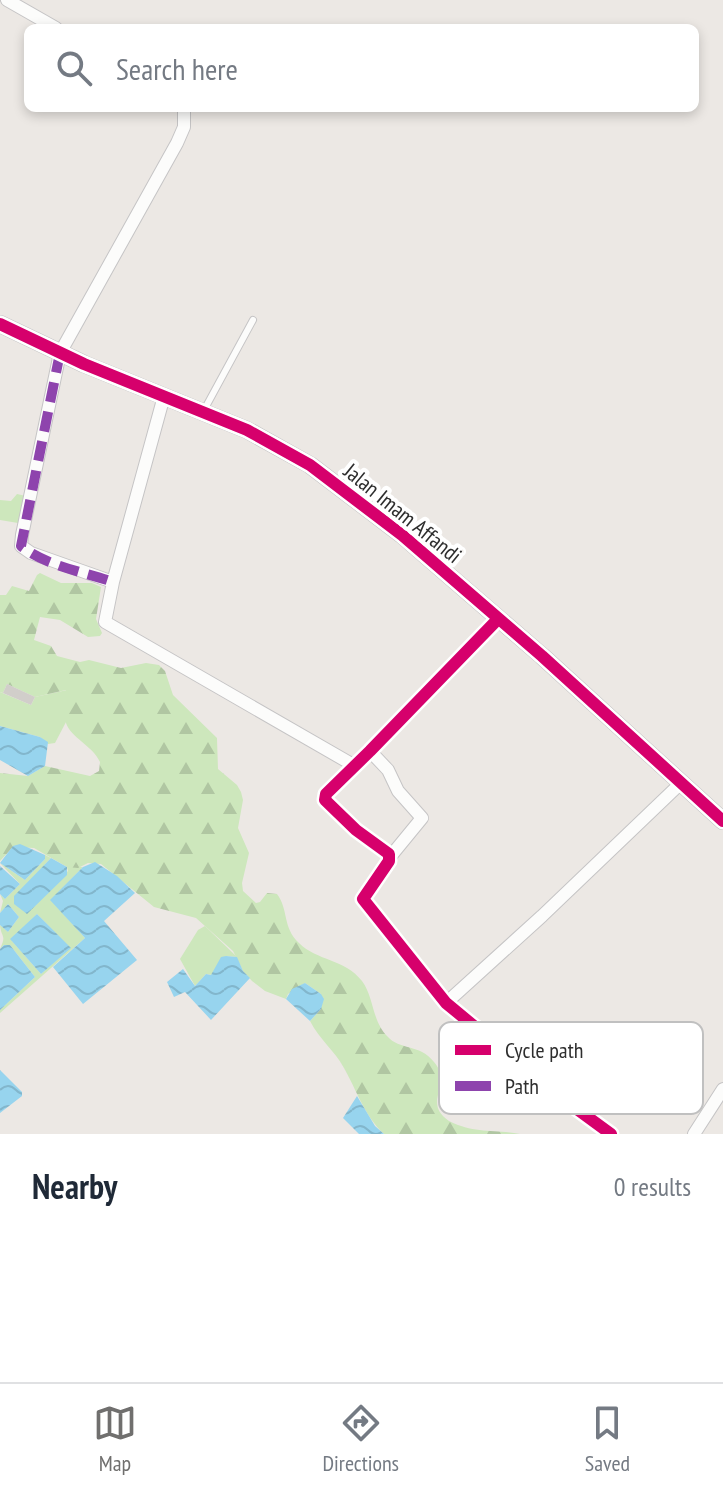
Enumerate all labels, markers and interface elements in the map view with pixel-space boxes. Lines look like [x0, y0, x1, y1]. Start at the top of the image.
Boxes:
search box [24, 24, 699, 112]
icon: search [52, 46, 96, 90]
text: Search here [116, 49, 238, 88]
street label: Jalan Imam Affandi [338, 456, 468, 569]
legend [439, 1022, 703, 1114]
text: Cycle path [505, 1036, 583, 1064]
text: Path [505, 1072, 539, 1100]
text: Nearby [32, 1164, 117, 1208]
text: 0 results [614, 1170, 691, 1203]
tab: Map [93, 1401, 137, 1477]
tab: Directions [323, 1401, 399, 1477]
tab: Saved [585, 1401, 630, 1477]

